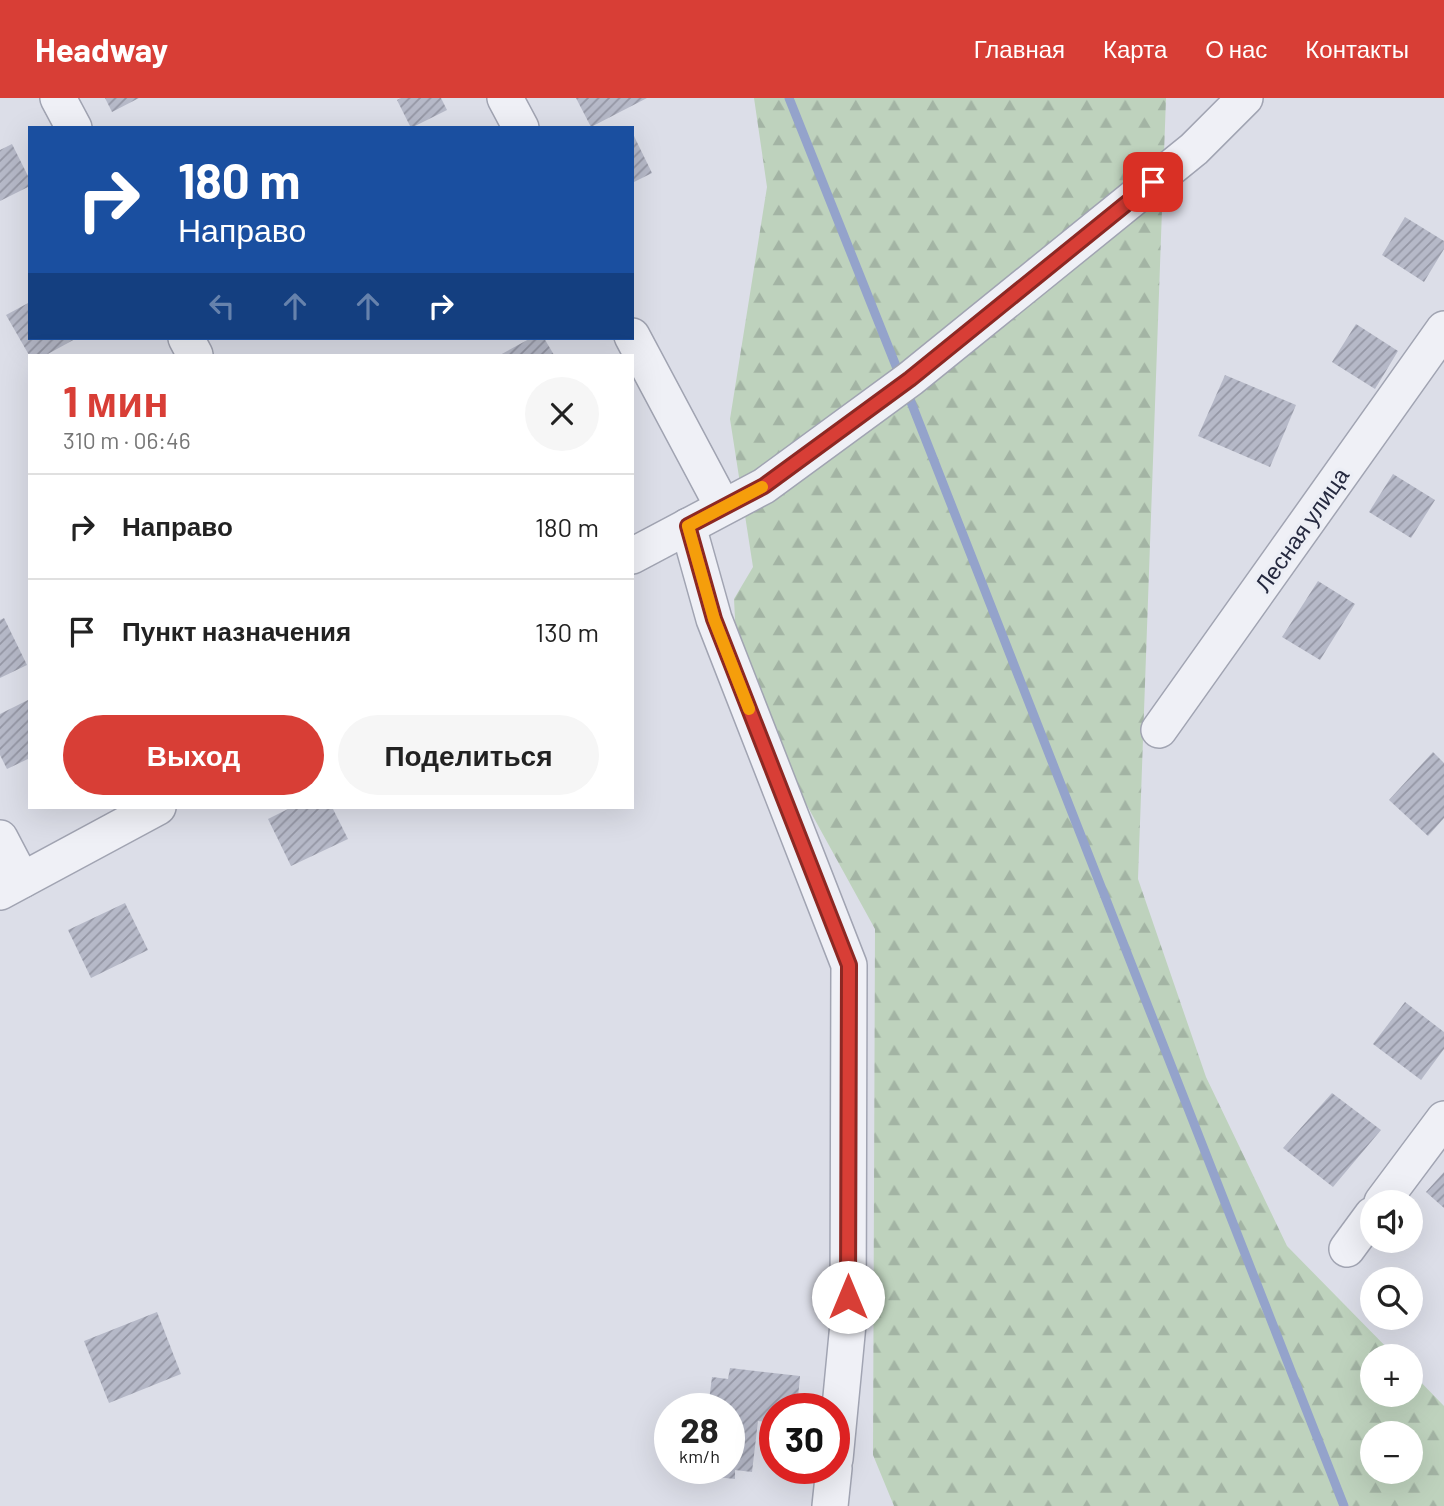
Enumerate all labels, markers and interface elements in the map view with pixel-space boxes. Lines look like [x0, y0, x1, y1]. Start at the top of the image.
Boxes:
text: Headway [35, 29, 168, 69]
text: Главная [974, 34, 1065, 63]
text: Карта [1103, 34, 1167, 63]
text: О нас [1205, 34, 1267, 63]
text: Контакты [1305, 34, 1409, 63]
text: 180 m [178, 150, 301, 209]
pin [1123, 152, 1183, 212]
icon: right [63, 154, 154, 245]
icon: arrive [1134, 163, 1172, 201]
text: Направо [178, 210, 306, 248]
icon: left [203, 287, 241, 325]
icon: ahead [276, 287, 314, 325]
icon: ahead [349, 287, 387, 325]
icon: right [422, 287, 460, 325]
text: 1 мин [63, 375, 169, 425]
button: close [525, 377, 599, 451]
text: 310 m · 06:46 [63, 426, 191, 454]
street label: Лесная улица [1248, 462, 1354, 597]
icon: right [63, 508, 101, 546]
text: Направо [122, 510, 233, 541]
text: 180 m [535, 511, 599, 542]
icon: arrive [63, 613, 101, 651]
text: Пункт назначения [122, 615, 351, 646]
text: 130 m [535, 616, 599, 647]
button: Выход [63, 715, 324, 795]
button: Поделиться [338, 715, 599, 795]
map controls [1360, 1190, 1423, 1484]
button: sound [1360, 1190, 1423, 1253]
position arrow [811, 1260, 885, 1334]
button: search [1360, 1267, 1423, 1330]
button: + [1360, 1344, 1423, 1407]
speed limit sign: 30 [759, 1393, 850, 1484]
text: 28 [680, 1408, 719, 1450]
button: − [1360, 1421, 1423, 1484]
text: km/h [679, 1445, 720, 1467]

